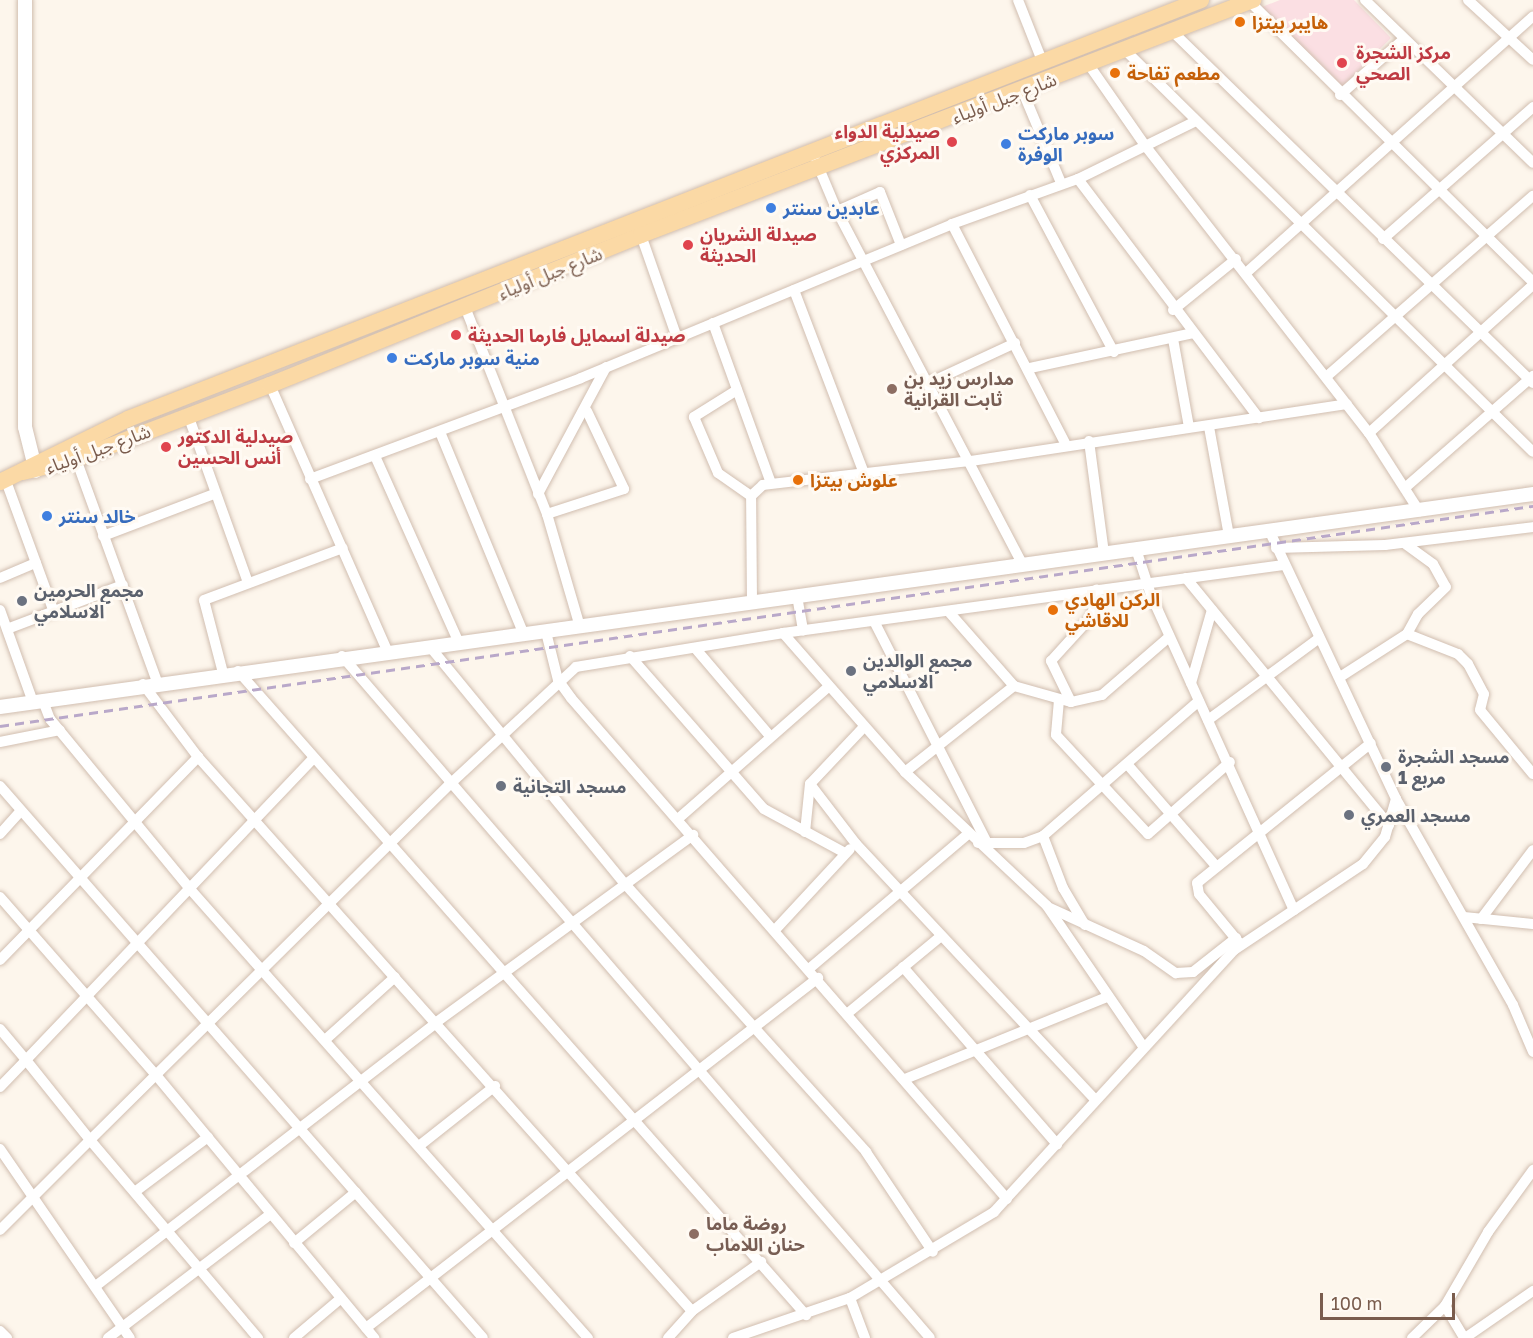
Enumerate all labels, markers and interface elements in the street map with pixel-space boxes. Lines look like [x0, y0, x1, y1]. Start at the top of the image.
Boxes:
place label: هايبر بيتزا [1252, 11, 1328, 33]
marker: هايبر بيتزا [1233, 15, 1247, 29]
place label: مركز الشجرة الصحي [1356, 42, 1451, 84]
marker: مركز الشجرة الصحي [1333, 54, 1351, 72]
place label: مطعم تفاحة [1127, 62, 1221, 84]
marker: مطعم تفاحة [1108, 66, 1122, 80]
street label: شارع جبل أولياء [949, 68, 1059, 128]
place label: صيدلية الدواء المركزي [835, 121, 940, 164]
place label: سوبر ماركت الوفرة [1018, 123, 1114, 166]
marker: صيدلية الدواء المركزي [945, 135, 959, 149]
marker: سوبر ماركت الوفرة [999, 137, 1013, 151]
place label: عابدين سنتر [783, 197, 880, 219]
marker: عابدين سنتر [764, 201, 778, 215]
place label: صيدلة الشريان الحديثة [700, 224, 817, 266]
marker: صيدلة الشريان الحديثة [681, 238, 695, 252]
street label: شارع جبل أولياء [495, 242, 605, 304]
place label: صيدلة اسمايل فارما الحديثة [468, 324, 685, 346]
marker: صيدلة اسمايل فارما الحديثة [449, 328, 463, 342]
place label: منية سوبر ماركت [404, 347, 540, 369]
marker: منية سوبر ماركت [385, 351, 399, 365]
place label: مدارس زيد بن ثابت القرانية [904, 368, 1014, 410]
marker: مدارس زيد بن ثابت القرانية [885, 382, 899, 396]
street label: شارع جبل أولياء [42, 420, 154, 478]
place label: صيدلية الدكتور أنس الحسين [178, 426, 293, 468]
marker: صيدلية الدكتور أنس الحسين [159, 440, 173, 454]
place label: علوش بيتزا [810, 469, 898, 491]
marker: علوش بيتزا [791, 473, 805, 487]
place label: خالد سنتر [59, 505, 136, 527]
marker: خالد سنتر [40, 509, 54, 523]
place label: مجمع الحرمين الاسلامي [34, 580, 144, 622]
place label: الركن الهادي للاقاشي [1065, 589, 1160, 632]
marker: مجمع الحرمين الاسلامي [15, 594, 29, 608]
marker: الركن الهادي للاقاشي [1046, 603, 1060, 617]
place label: مجمع الوالدين الاسلامي [863, 650, 972, 692]
marker: مجمع الوالدين الاسلامي [844, 664, 858, 678]
place label: مسجد الشجرة مربع 1 [1398, 746, 1510, 789]
marker: مسجد الشجرة مربع 1 [1379, 760, 1393, 774]
place label: مسجد التجانية [513, 775, 627, 797]
marker: مسجد التجانية [494, 779, 508, 793]
place label: مسجد العمري [1361, 804, 1471, 826]
marker: مسجد العمري [1342, 808, 1356, 822]
place label: روضة ماما حنان اللاماب [706, 1213, 805, 1256]
marker: روضة ماما حنان اللاماب [687, 1227, 701, 1241]
scale bar [1323, 1281, 1458, 1319]
text: 100 m [1331, 1292, 1382, 1314]

